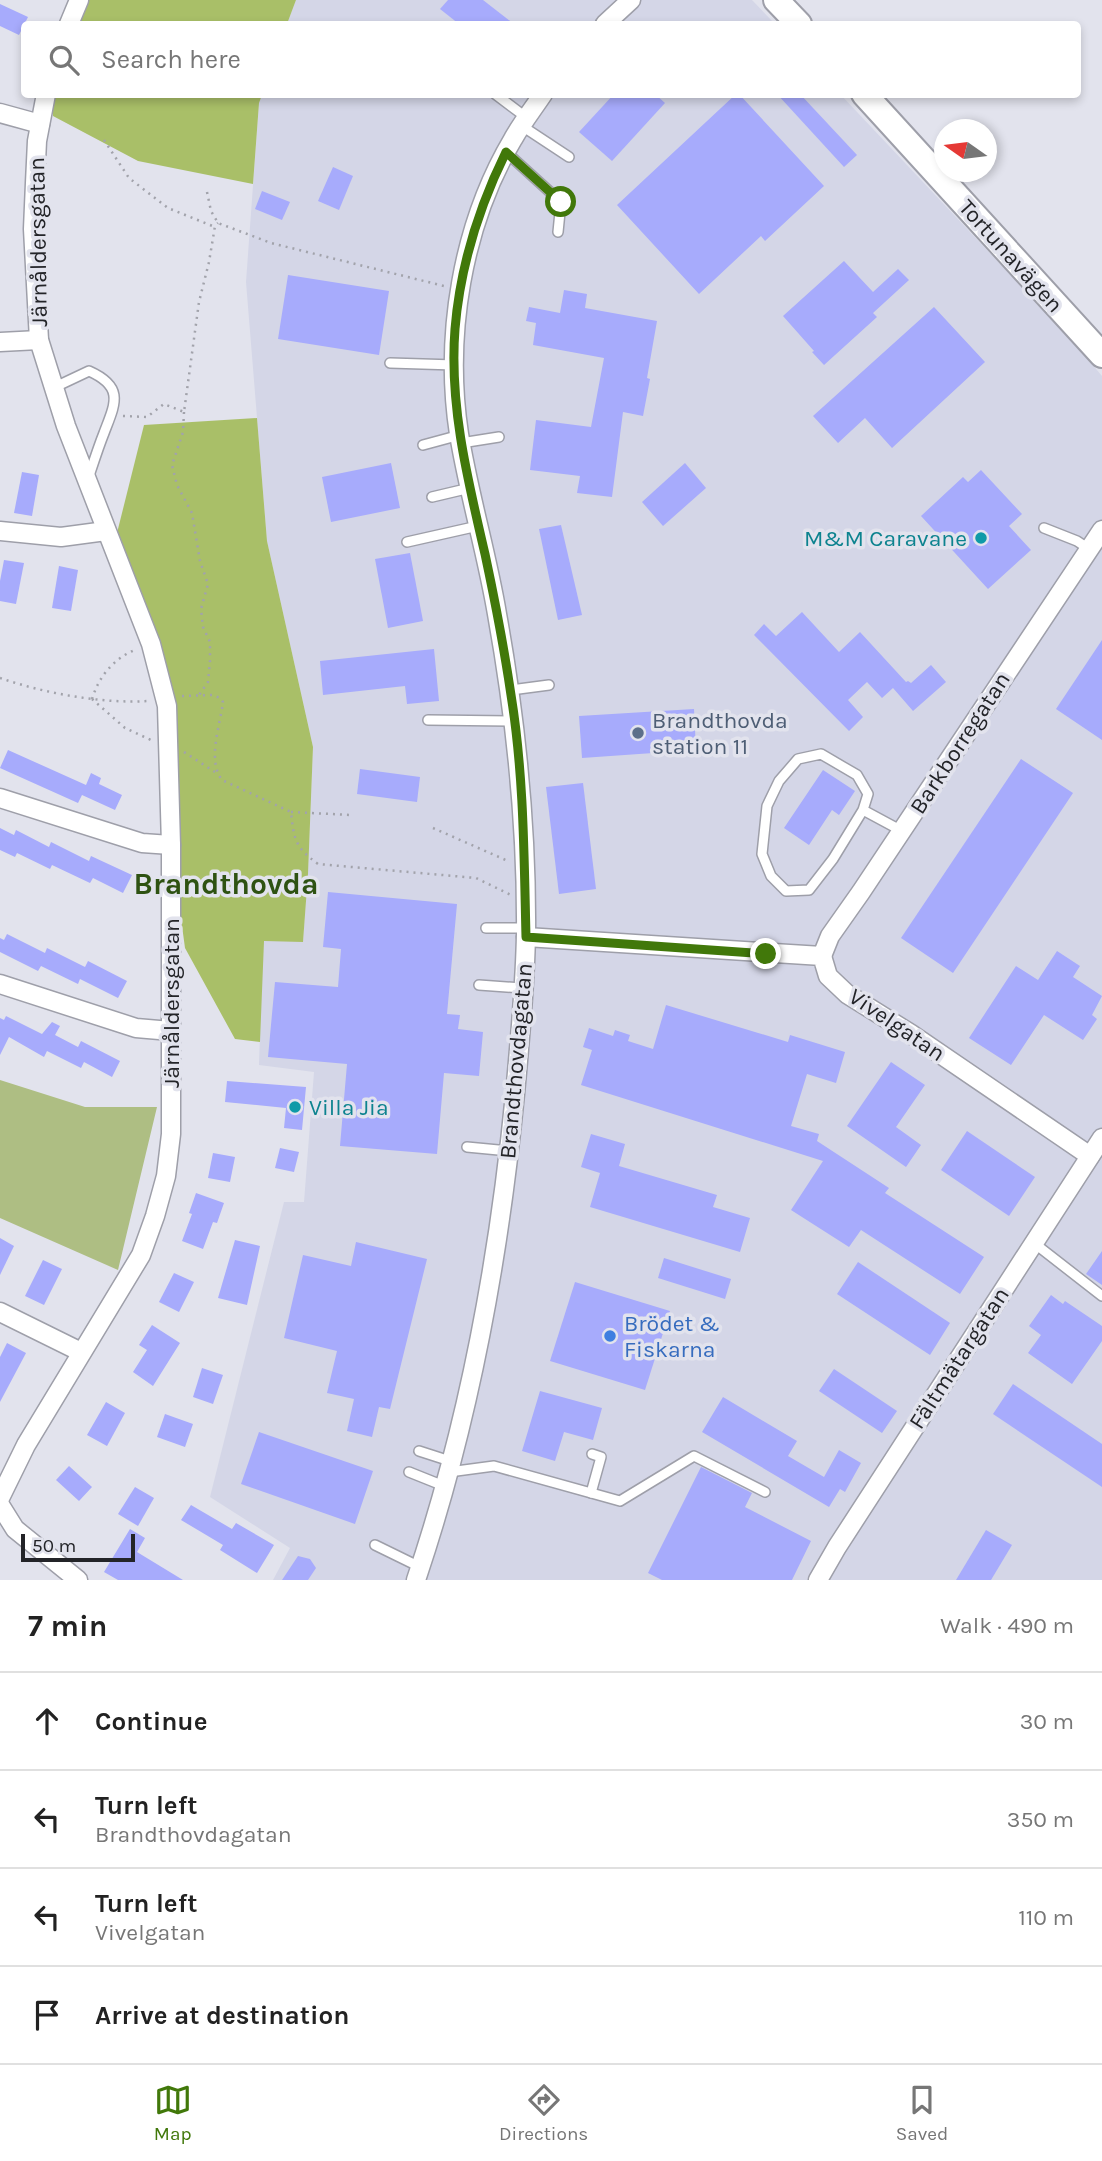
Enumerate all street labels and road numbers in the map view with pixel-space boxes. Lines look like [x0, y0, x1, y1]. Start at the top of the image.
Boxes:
street label: Järnåldersgatan [23, 157, 53, 327]
street label: Tortunavägen [953, 194, 1069, 318]
street label: Barkborregatan [904, 667, 1016, 819]
street label: Järnåldersgatan [158, 918, 185, 1088]
street label: Brandthovdagatan [494, 962, 538, 1160]
street label: Vivelgatan [844, 983, 950, 1067]
street label: Fältmätargatan [903, 1282, 1015, 1434]

